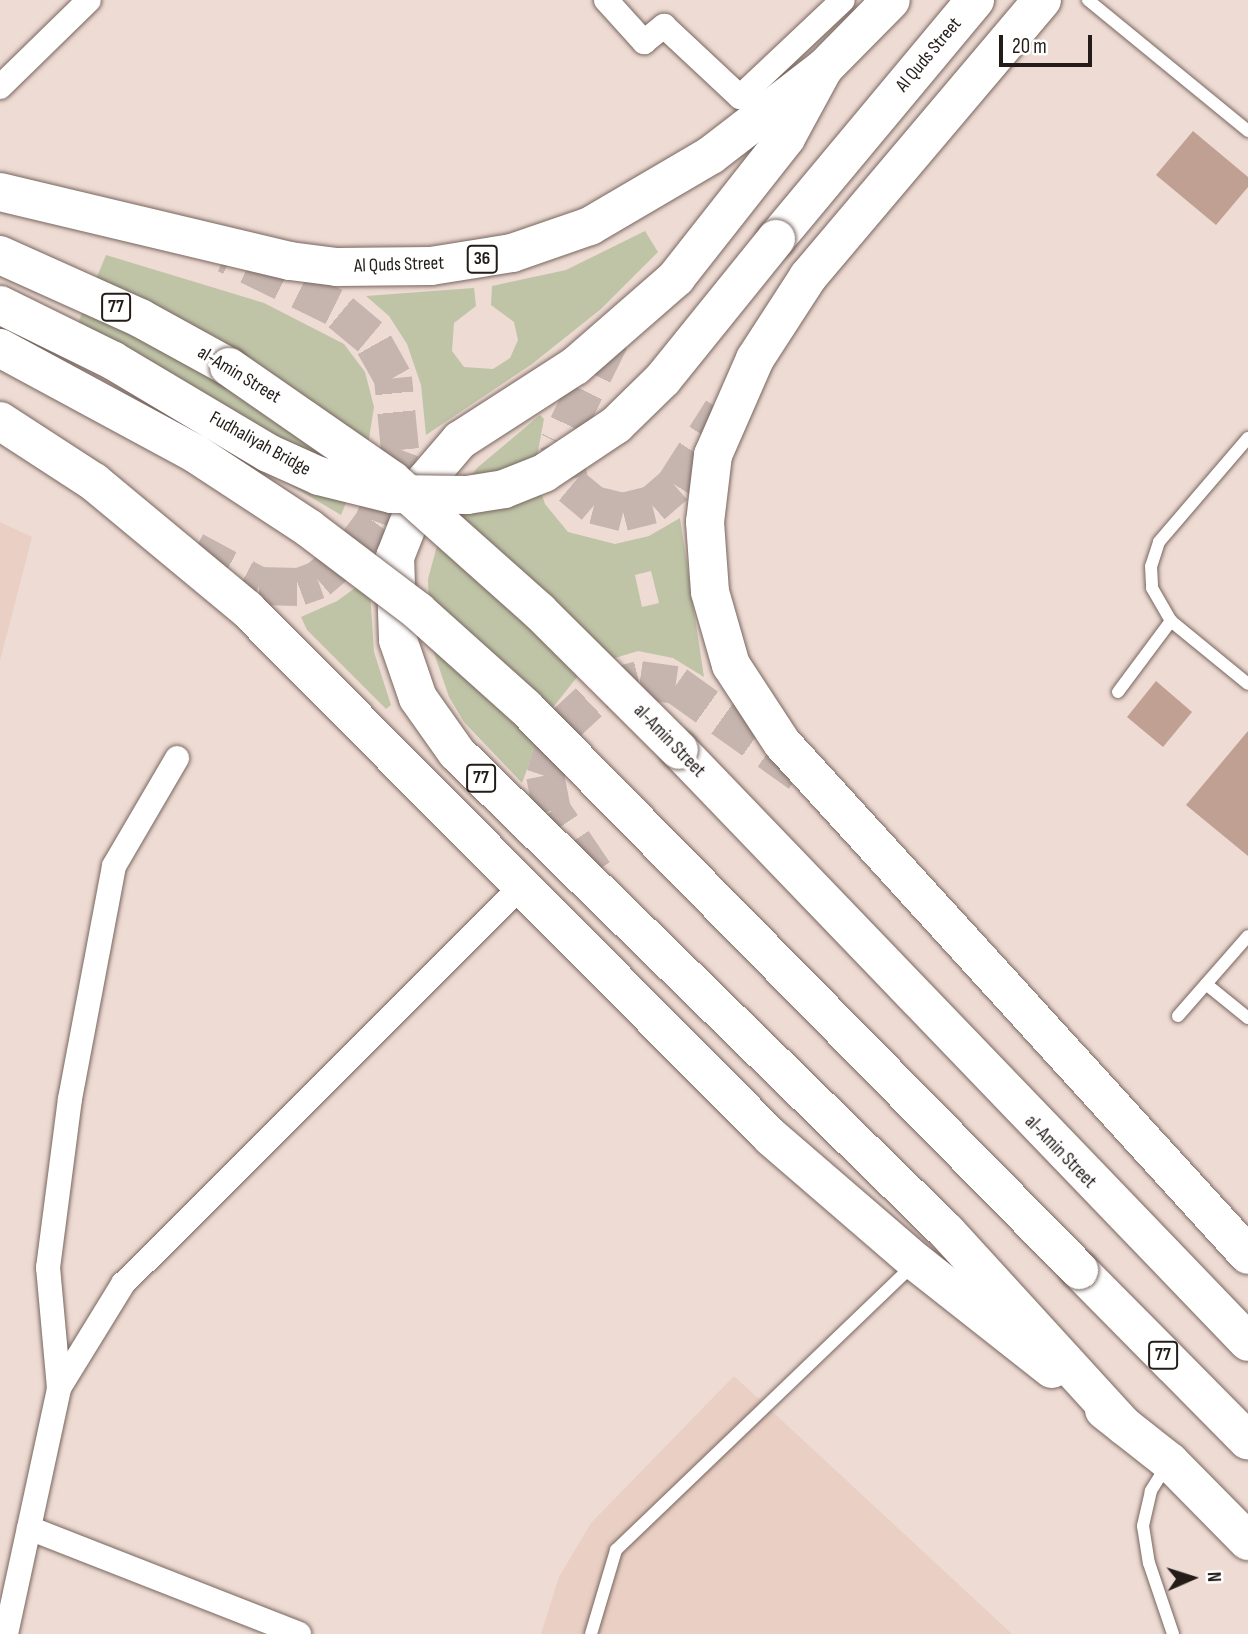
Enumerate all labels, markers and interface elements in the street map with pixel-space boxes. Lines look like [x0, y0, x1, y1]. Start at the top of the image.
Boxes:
street label: Al Quds Street [891, 13, 967, 97]
scale bar [1003, 21, 1096, 65]
text: 20 m [1012, 34, 1047, 59]
road number: 36 [466, 244, 498, 274]
street label: Al Quds Street [354, 252, 444, 278]
road number: 77 [100, 292, 132, 321]
street label: al-Amin Street [193, 341, 285, 409]
street label: Fudhaliyah Bridge [206, 407, 314, 481]
street label: al-Amin Street [629, 700, 709, 782]
road number: 77 [465, 764, 497, 792]
street label: al-Amin Street [1020, 1111, 1100, 1193]
road number: 77 [1147, 1340, 1179, 1370]
north arrow [1157, 1543, 1227, 1613]
text: N [1202, 1571, 1225, 1583]

